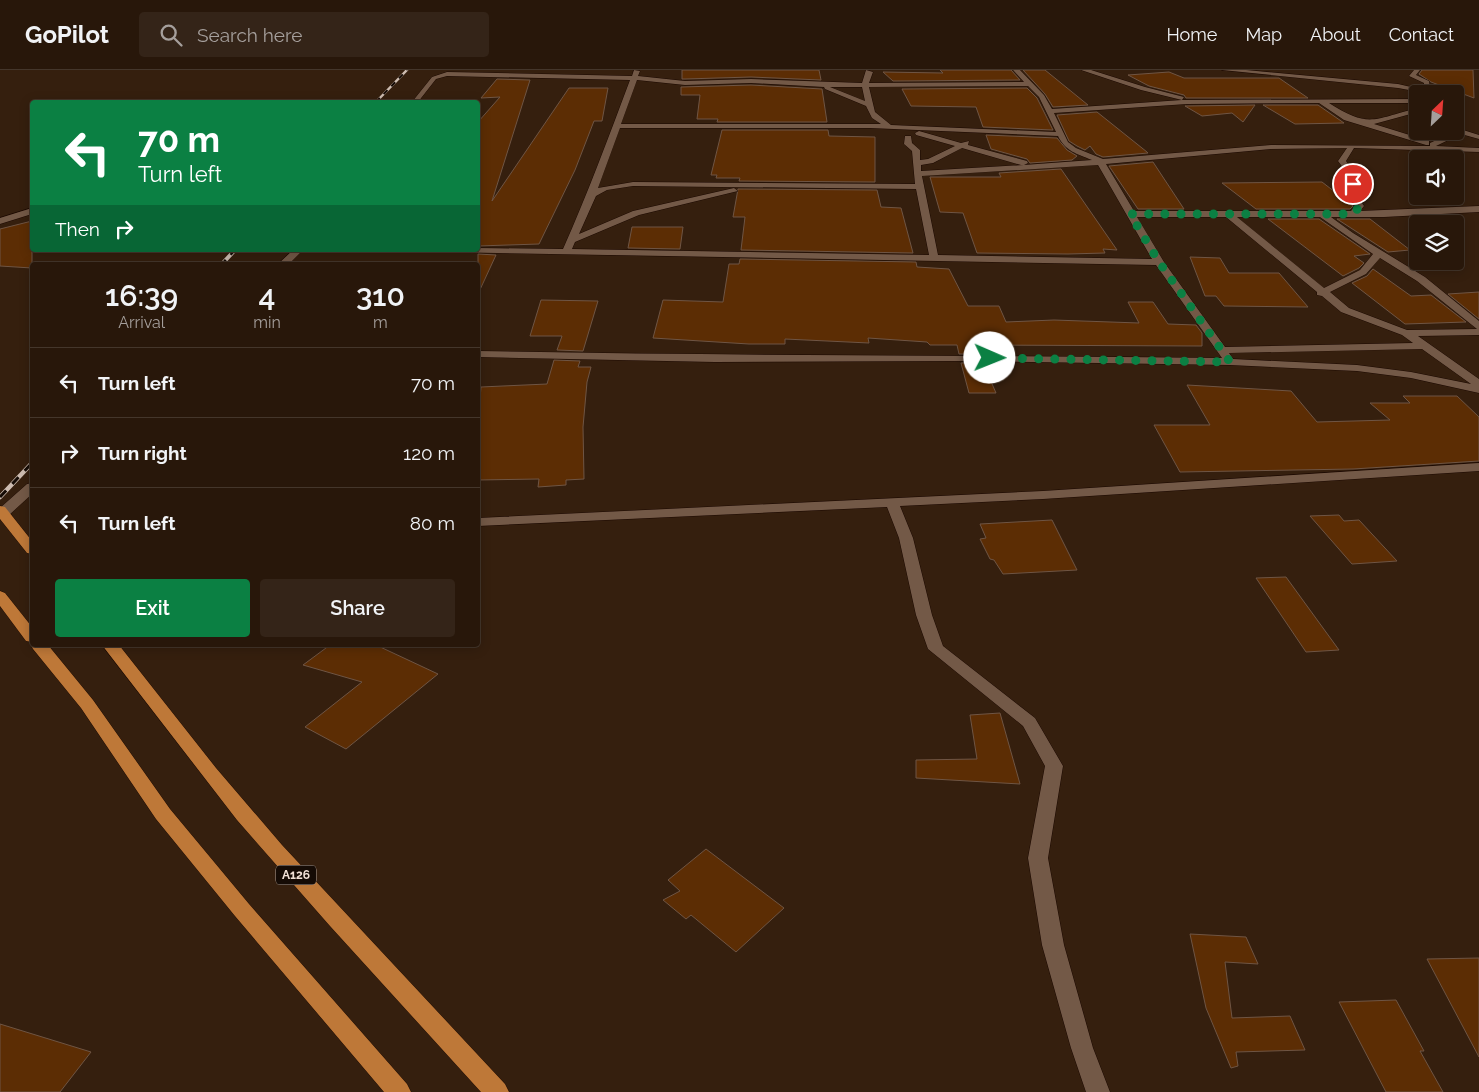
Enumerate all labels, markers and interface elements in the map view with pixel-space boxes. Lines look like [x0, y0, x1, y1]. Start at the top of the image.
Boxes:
search box [139, 12, 489, 57]
text: GoPilot [25, 20, 109, 49]
icon: search [157, 21, 185, 49]
text: Search here [197, 24, 303, 46]
text: Home [1166, 24, 1217, 45]
text: Map [1245, 24, 1282, 45]
text: About [1310, 24, 1361, 45]
text: Contact [1389, 24, 1454, 45]
north arrow [1409, 85, 1464, 140]
map controls [1409, 85, 1464, 270]
text: 70 m [138, 119, 220, 160]
icon: left [55, 120, 120, 185]
button: sound [1409, 150, 1464, 205]
text: Turn left [138, 161, 222, 187]
pin [1332, 163, 1374, 205]
icon: arrive [1339, 170, 1367, 198]
icon: right [110, 215, 138, 243]
button: layers [1409, 215, 1464, 270]
text: Then [55, 218, 100, 240]
text: 16:39 [105, 278, 178, 313]
text: 4 [259, 278, 276, 313]
text: 310 [356, 278, 405, 313]
text: Arrival [118, 313, 165, 332]
text: min [253, 313, 281, 332]
text: m [373, 313, 388, 332]
position arrow [963, 331, 1015, 383]
icon: left [55, 369, 83, 397]
text: Turn left [98, 372, 175, 394]
text: 70 m [411, 372, 455, 394]
icon: right [55, 439, 83, 467]
text: Turn right [98, 442, 187, 464]
text: 120 m [403, 442, 455, 464]
icon: left [55, 509, 83, 537]
text: Turn left [98, 512, 175, 534]
text: 80 m [410, 512, 455, 534]
button: Exit [55, 579, 250, 637]
button: Share [260, 579, 455, 637]
road number: A126 [276, 866, 316, 884]

